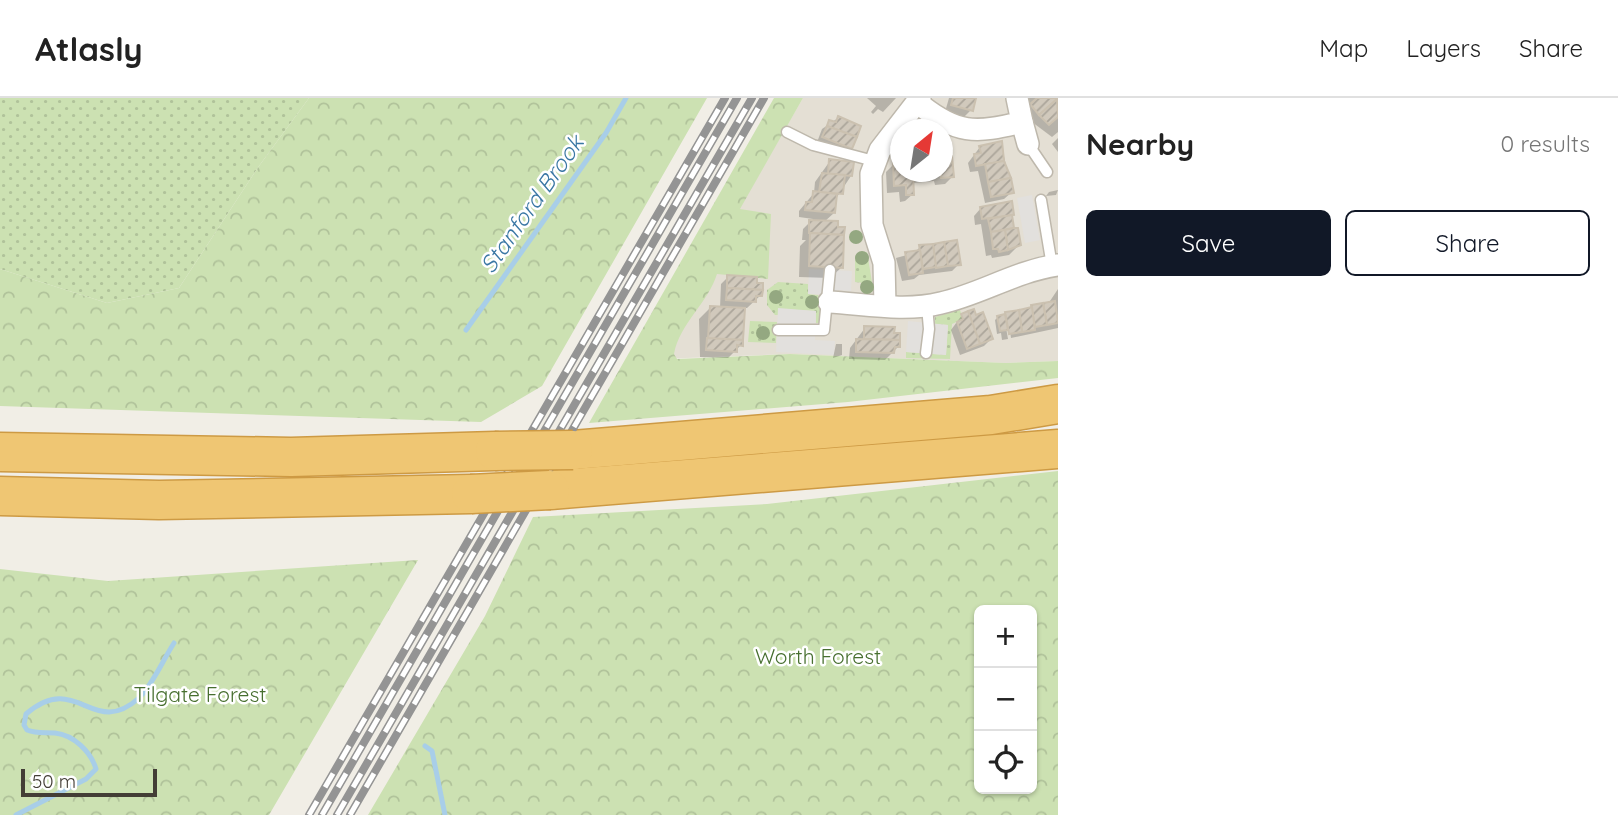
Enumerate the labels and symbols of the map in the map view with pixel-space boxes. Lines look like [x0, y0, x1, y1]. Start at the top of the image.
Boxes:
north arrow [890, 119, 953, 182]
water label: Stanford Brook [473, 128, 591, 278]
park label: Worth Forest [755, 643, 881, 669]
park label: Tilgate Forest [134, 681, 266, 707]
scale bar [21, 766, 158, 798]

